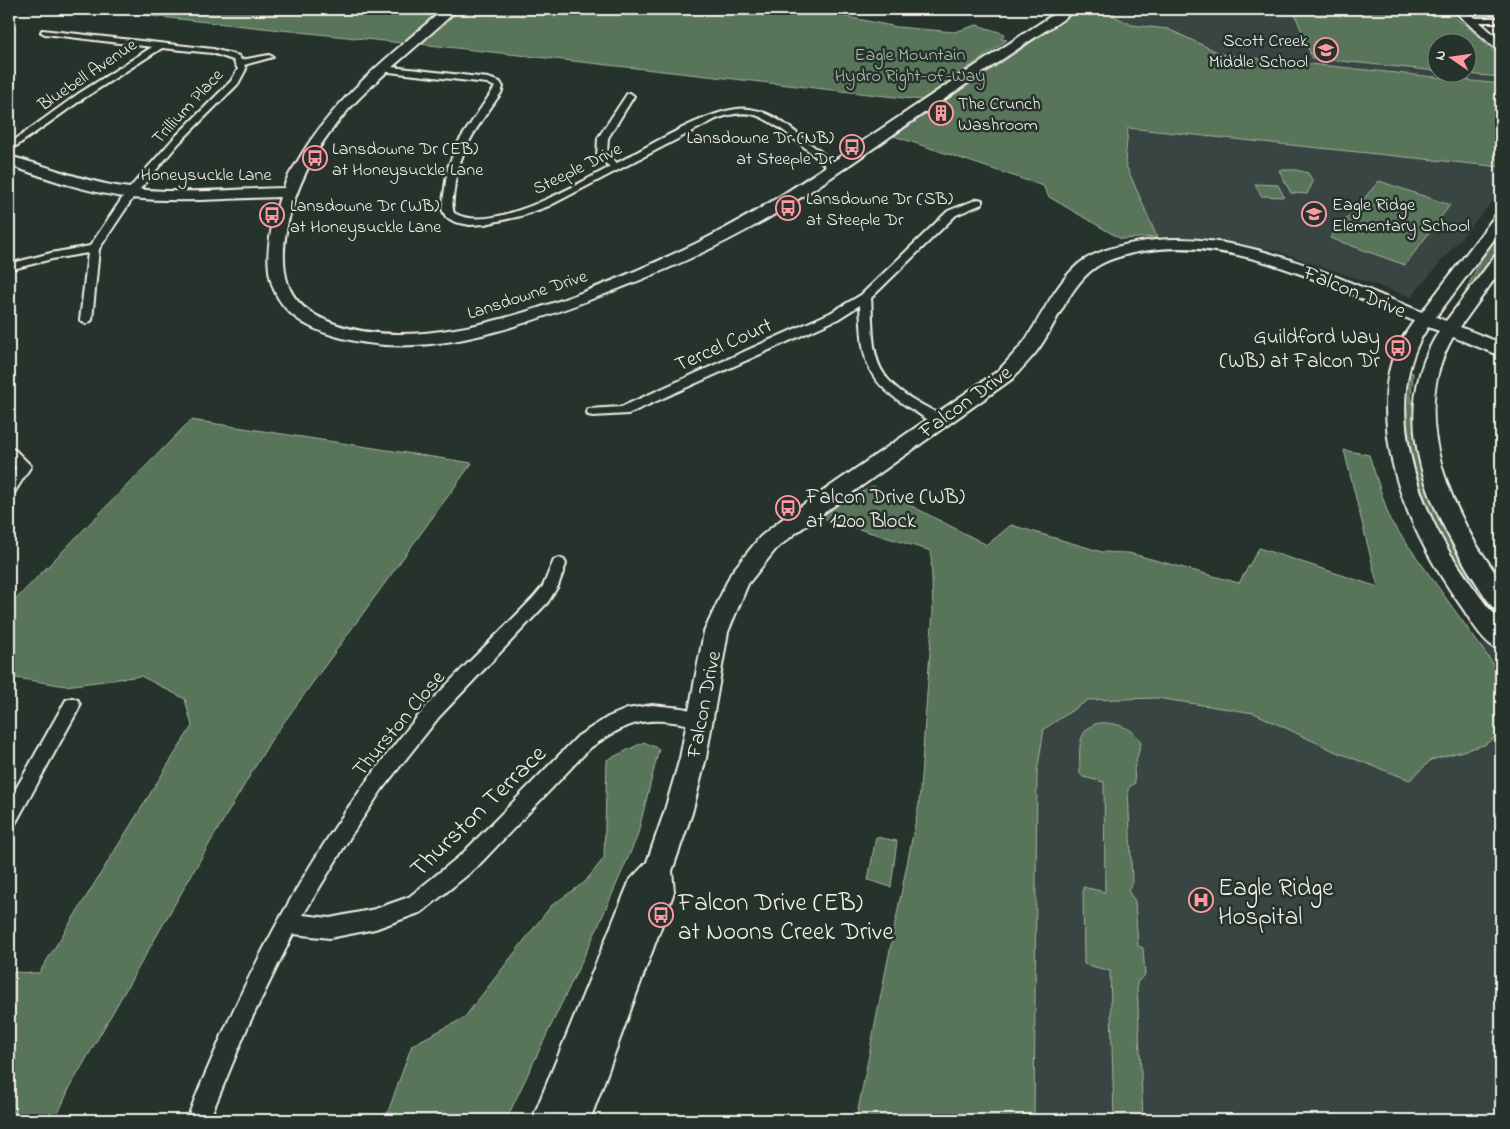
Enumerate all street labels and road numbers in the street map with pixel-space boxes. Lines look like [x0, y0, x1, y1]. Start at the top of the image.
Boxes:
street label: Bluebell Avenue [33, 32, 144, 119]
street label: Trillium Place [146, 63, 231, 151]
street label: Steeple Drive [529, 137, 628, 203]
street label: Honeysuckle Lane [141, 163, 272, 189]
street label: Falcon Drive [1298, 258, 1411, 327]
street label: Lansdowne Drive [464, 264, 592, 328]
street label: Tercel Court [670, 311, 777, 381]
street label: Falcon Drive [913, 358, 1019, 447]
street label: Falcon Drive [680, 648, 730, 761]
street label: Thurston Close [346, 664, 453, 784]
street label: Thurston Terrace [403, 737, 556, 887]

